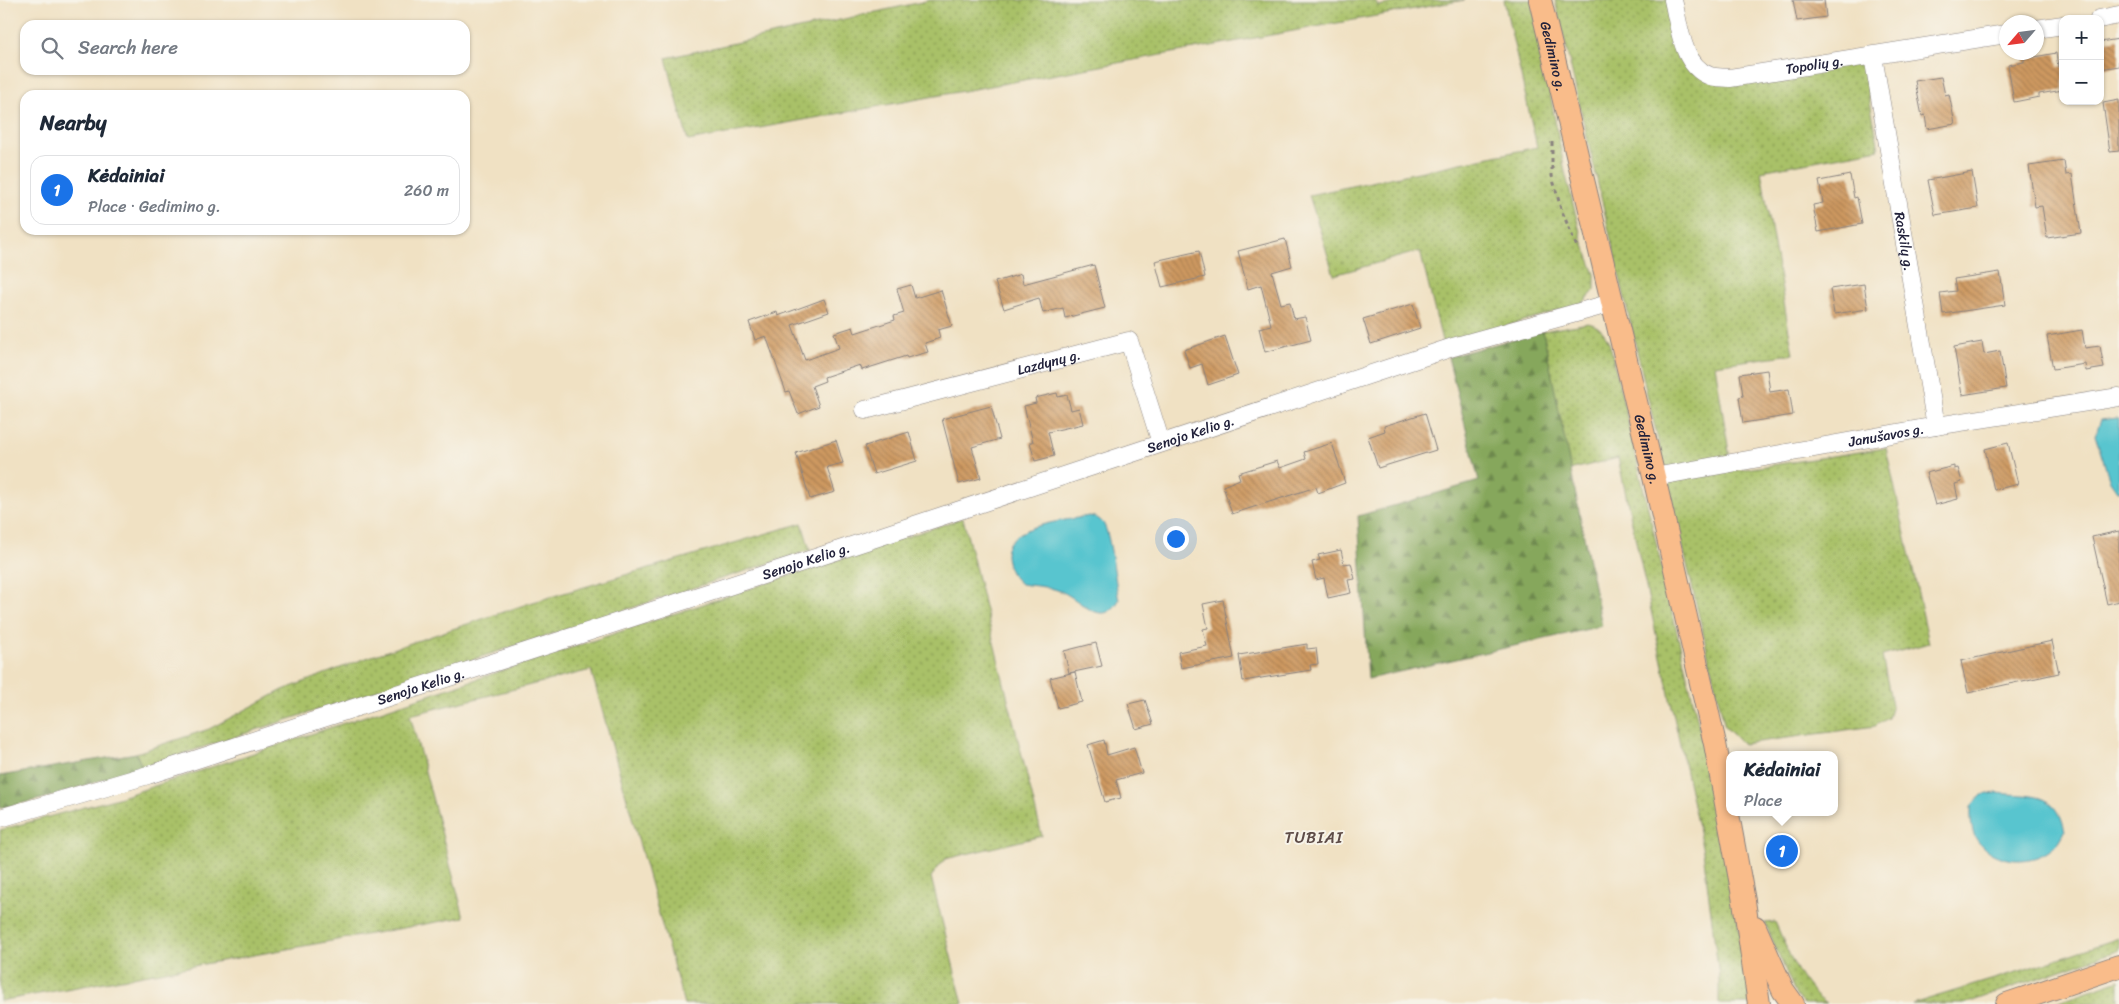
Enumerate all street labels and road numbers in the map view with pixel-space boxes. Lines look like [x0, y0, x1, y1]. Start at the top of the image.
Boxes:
street label: Gedimino g. [1533, 19, 1573, 94]
street label: Topolių g. [1784, 48, 1845, 82]
street label: Raskilų g. [1887, 210, 1921, 273]
street label: Lazdynų g. [1014, 342, 1083, 383]
street label: Senojo Kelio g. [1143, 408, 1238, 460]
street label: Gedimino g. [1626, 412, 1667, 487]
street label: Janušavos g. [1845, 416, 1926, 455]
street label: Senojo Kelio g. [759, 535, 853, 587]
street label: Senojo Kelio g. [374, 661, 468, 713]

